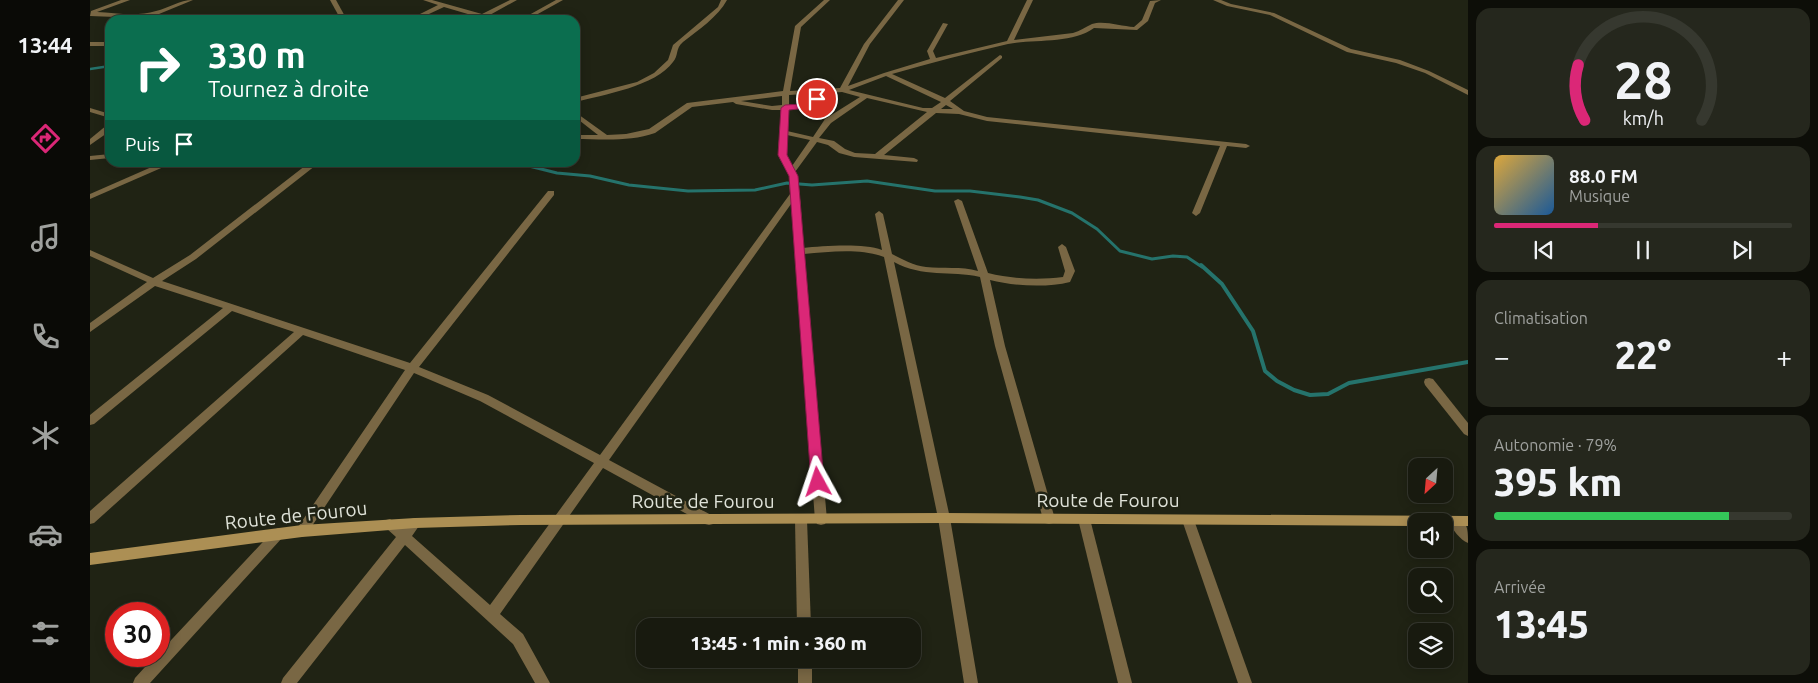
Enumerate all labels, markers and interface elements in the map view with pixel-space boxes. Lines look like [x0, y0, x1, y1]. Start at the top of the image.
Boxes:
text: 13:44 [17, 32, 73, 57]
icon: right [125, 35, 190, 100]
text: 330 m [208, 35, 306, 75]
text: 28 [1614, 51, 1672, 109]
text: Tournez à droite [208, 76, 369, 101]
pin [796, 78, 838, 120]
icon: arrive [803, 85, 831, 113]
text: km/h [1622, 108, 1664, 128]
icon: directions [28, 121, 63, 156]
icon: arrive [170, 130, 198, 158]
text: Puis [125, 133, 160, 155]
text: 88.0 FM [1569, 165, 1638, 187]
text: Musique [1569, 187, 1630, 205]
icon: music [28, 220, 63, 255]
icon: previous [1530, 236, 1558, 264]
icon: pause [1629, 236, 1657, 264]
icon: next [1728, 236, 1756, 264]
text: Climatisation [1494, 309, 1588, 327]
icon: phone [28, 319, 63, 354]
text: 22° [1615, 334, 1671, 376]
text: − [1494, 341, 1510, 372]
text: + [1776, 341, 1792, 372]
icon: climate [28, 418, 63, 453]
text: Autonomie · 79% [1494, 436, 1617, 454]
position arrow [791, 455, 843, 507]
north arrow [1408, 458, 1452, 502]
map controls [1408, 458, 1453, 668]
text: 395 km [1494, 461, 1622, 503]
street label: Route de Fourou [1036, 489, 1180, 511]
street label: Route de Fourou [631, 490, 775, 512]
street label: Route de Fourou [224, 497, 368, 533]
button: sound [1408, 513, 1453, 558]
icon: car [28, 517, 63, 552]
button: search [1408, 568, 1453, 613]
text: Arrivée [1494, 578, 1546, 596]
speed limit sign: 30 [105, 602, 170, 667]
text: 13:45 [1494, 603, 1589, 645]
icon: filters [28, 616, 63, 651]
button: layers [1408, 623, 1453, 668]
text: 13:45 · 1 min · 360 m [690, 632, 867, 654]

